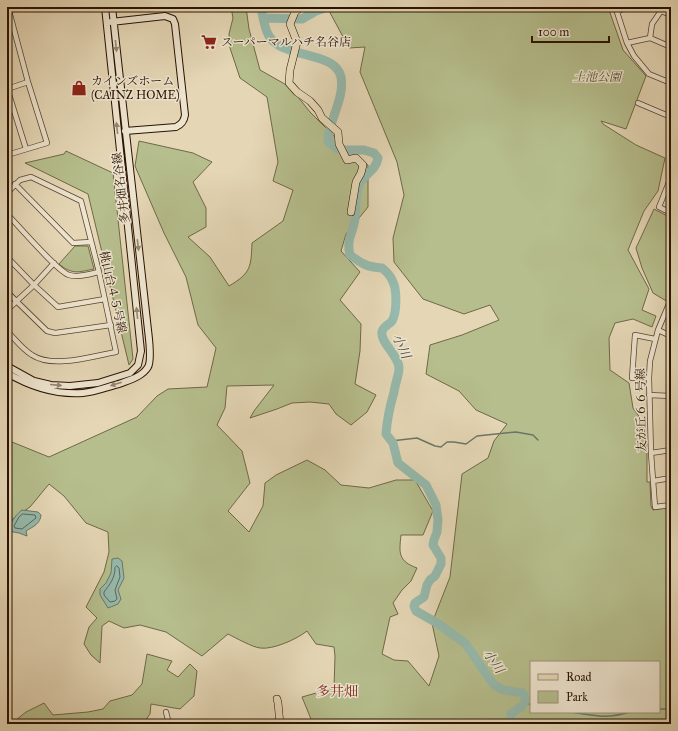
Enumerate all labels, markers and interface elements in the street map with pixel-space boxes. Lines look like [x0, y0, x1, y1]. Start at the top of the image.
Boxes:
scale bar [532, 18, 609, 44]
text: 100 m [538, 25, 569, 39]
supermarket icon: スーパーマルハチ名谷店 [200, 33, 218, 51]
place label: スーパーマルハチ名谷店 [221, 35, 351, 49]
one-way arrow [113, 40, 120, 52]
park label: 土池公園 [573, 70, 623, 84]
place label: カインズホーム (CAINZ HOME) [91, 74, 180, 102]
shop icon: カインズホーム (CAINZ HOME) [70, 79, 88, 97]
one-way arrow [114, 122, 120, 134]
street label: 多井畑名谷線 [110, 151, 132, 225]
one-way arrow [135, 239, 142, 251]
street label: 桃山台４５号線 [97, 249, 129, 335]
one-way arrow [133, 307, 140, 319]
water label: 小川 [388, 331, 415, 363]
street label: 友が丘６６号線 [633, 368, 649, 452]
one-way arrow [50, 382, 62, 389]
one-way arrow [109, 382, 121, 388]
water label: 小川 [479, 646, 508, 678]
legend [530, 661, 660, 713]
text: Road [566, 670, 592, 684]
district label: 多井畑 [316, 683, 358, 700]
text: Park [566, 690, 588, 704]

